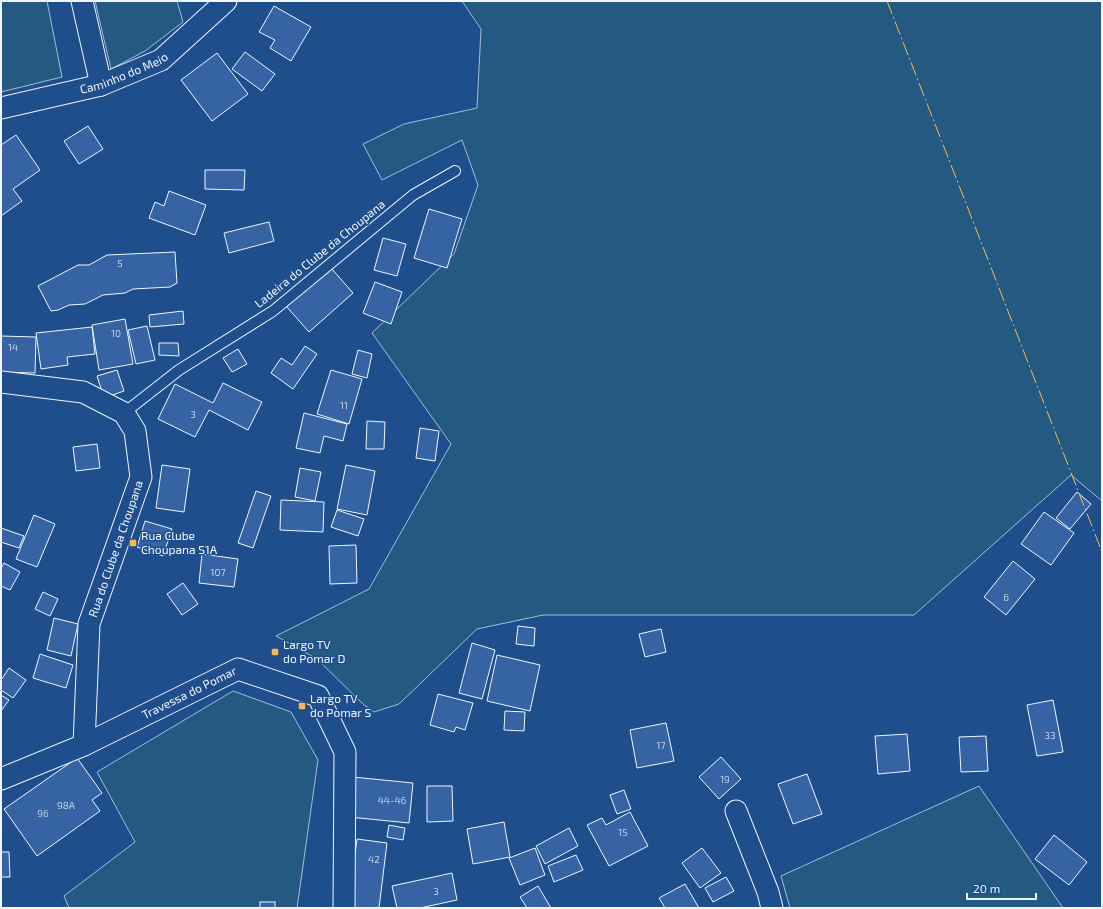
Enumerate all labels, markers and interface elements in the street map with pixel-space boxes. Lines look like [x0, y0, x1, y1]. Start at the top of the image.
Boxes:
street label: Caminho do Meio [78, 49, 170, 96]
street label: Ladeira do Clube da Choupana [251, 196, 387, 310]
house number: 5 [117, 257, 123, 269]
house number: 10 [111, 327, 121, 339]
house number: 14 [8, 341, 18, 353]
house number: 11 [340, 399, 348, 411]
house number: 3 [190, 408, 196, 420]
street label: Rua do Clube da Choupana [85, 478, 145, 619]
place label: Rua Clube Choupana S1A [141, 528, 218, 556]
marker: Rua Clube Choupana S1A [128, 538, 138, 548]
house number: 107 [210, 566, 226, 578]
house number: 6 [1003, 591, 1009, 603]
place label: Largo TV do Pomar D [283, 637, 346, 665]
marker: Largo TV do Pomar D [270, 647, 280, 657]
street label: Travessa do Pomar [139, 663, 239, 721]
place label: Largo TV do Pomar S [310, 691, 372, 719]
marker: Largo TV do Pomar S [297, 701, 307, 711]
house number: 33 [1044, 729, 1056, 741]
house number: 17 [656, 739, 666, 751]
house number: 19 [720, 773, 730, 785]
house number: 44-46 [378, 794, 407, 806]
house number: 98A [57, 799, 76, 811]
house number: 96 [37, 807, 49, 819]
house number: 15 [618, 826, 628, 838]
house number: 42 [368, 853, 380, 865]
scale bar [967, 875, 1036, 901]
text: 20 m [973, 881, 1000, 895]
house number: 3 [433, 885, 439, 897]

